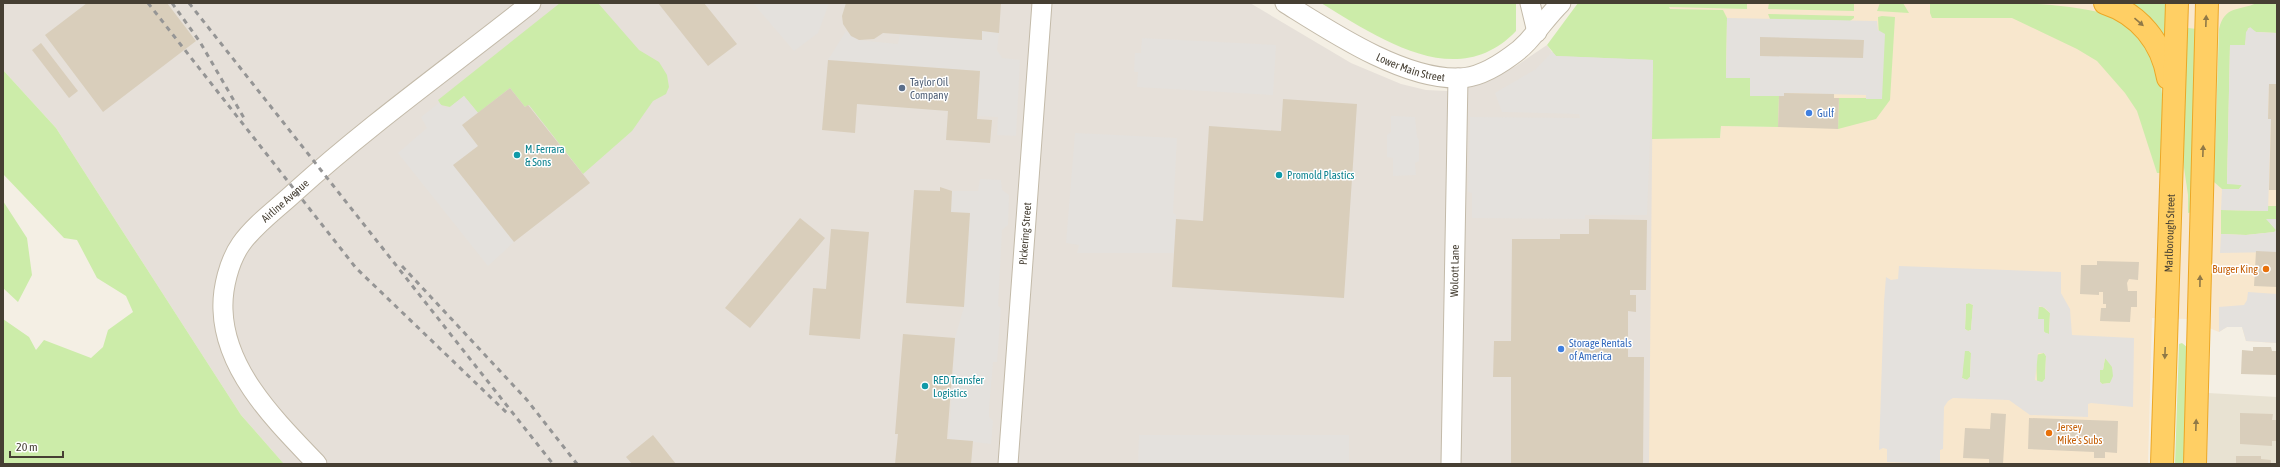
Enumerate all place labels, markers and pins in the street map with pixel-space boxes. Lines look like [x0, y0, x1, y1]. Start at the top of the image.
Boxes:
place label: Taylor Oil Company [910, 76, 949, 101]
marker: Taylor Oil Company [897, 83, 907, 93]
place label: Gulf [1817, 107, 1834, 119]
marker: Gulf [1804, 108, 1814, 118]
place label: M. Ferrara & Sons [525, 143, 565, 168]
marker: M. Ferrara & Sons [512, 150, 522, 160]
place label: Promold Plastics [1287, 169, 1354, 181]
marker: Promold Plastics [1274, 170, 1284, 180]
place label: Burger King [2212, 263, 2258, 275]
marker: Burger King [2261, 264, 2271, 274]
place label: Storage Rentals of America [1569, 337, 1632, 362]
marker: Storage Rentals of America [1556, 344, 1566, 354]
place label: RED Transfer Logistics [933, 374, 984, 399]
marker: RED Transfer Logistics [920, 381, 930, 391]
place label: Jersey Mike's Subs [2057, 421, 2103, 446]
marker: Jersey Mike's Subs [2044, 428, 2054, 438]

